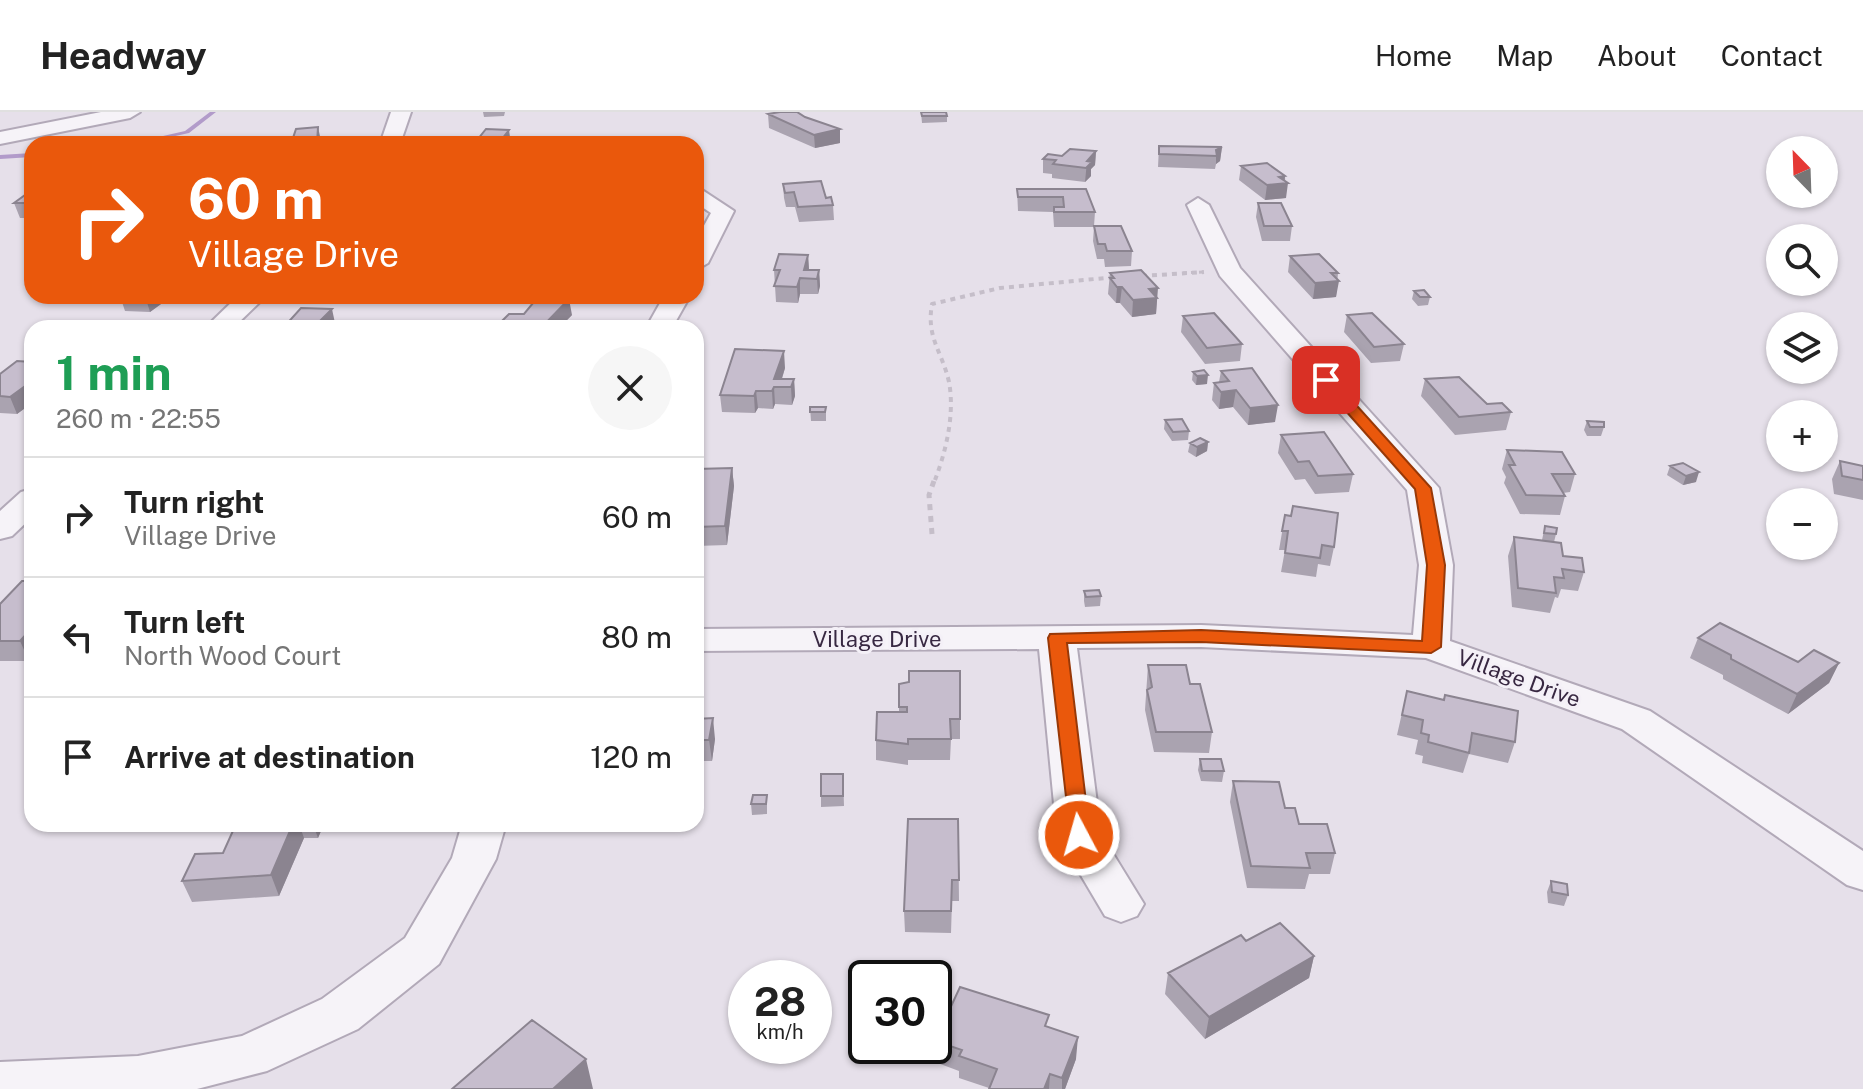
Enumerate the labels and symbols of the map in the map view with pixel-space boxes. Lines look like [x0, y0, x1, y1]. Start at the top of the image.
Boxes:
north arrow [1766, 136, 1838, 208]
pin [1292, 346, 1360, 414]
street label: Village Drive [812, 626, 942, 652]
street label: Village Drive [1454, 644, 1584, 712]
position arrow [1037, 793, 1121, 877]
speed limit sign: 30 [848, 960, 952, 1064]

